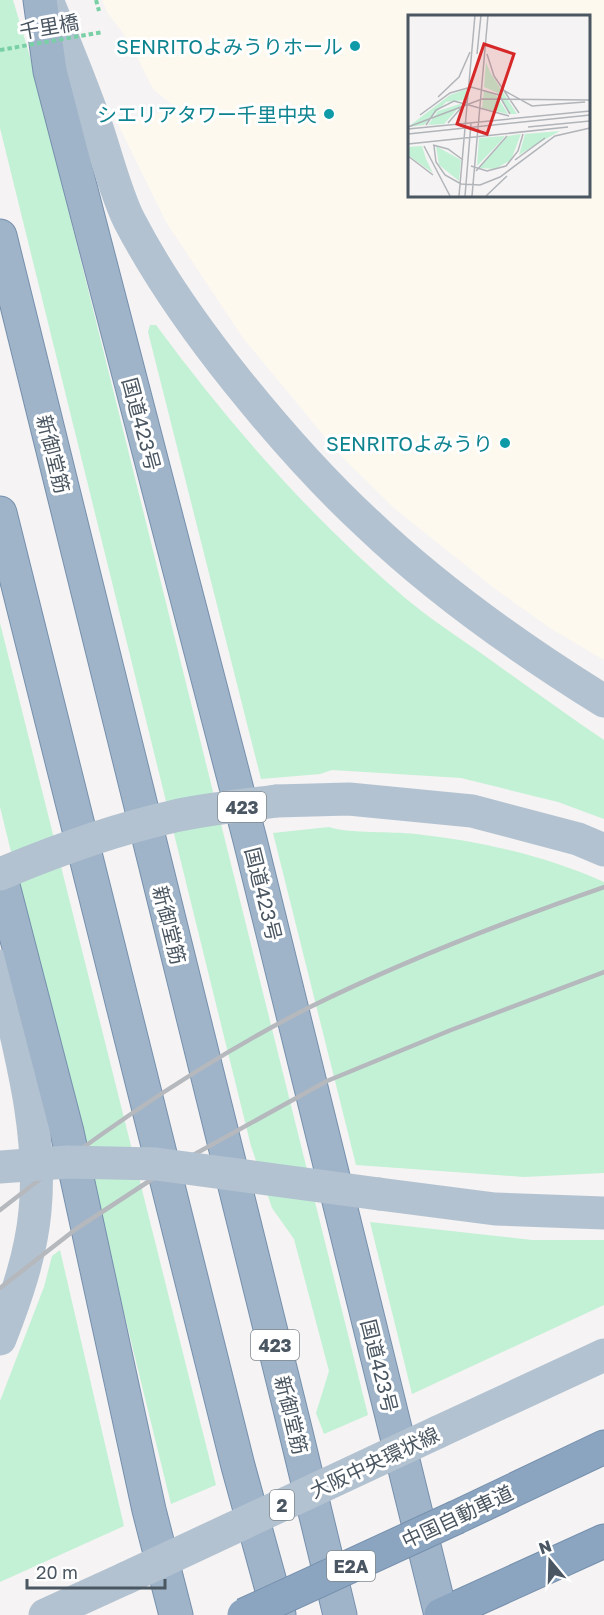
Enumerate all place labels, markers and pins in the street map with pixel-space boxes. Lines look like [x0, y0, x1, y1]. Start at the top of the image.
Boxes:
place label: SENRITOよみうりホール [116, 34, 343, 58]
marker: SENRITOよみうりホール [348, 39, 362, 53]
place label: シエリアタワー千里中央 [97, 102, 317, 126]
marker: シエリアタワー千里中央 [322, 107, 336, 121]
place label: SENRITOよみうり [326, 431, 493, 455]
marker: SENRITOよみうり [498, 436, 512, 450]

